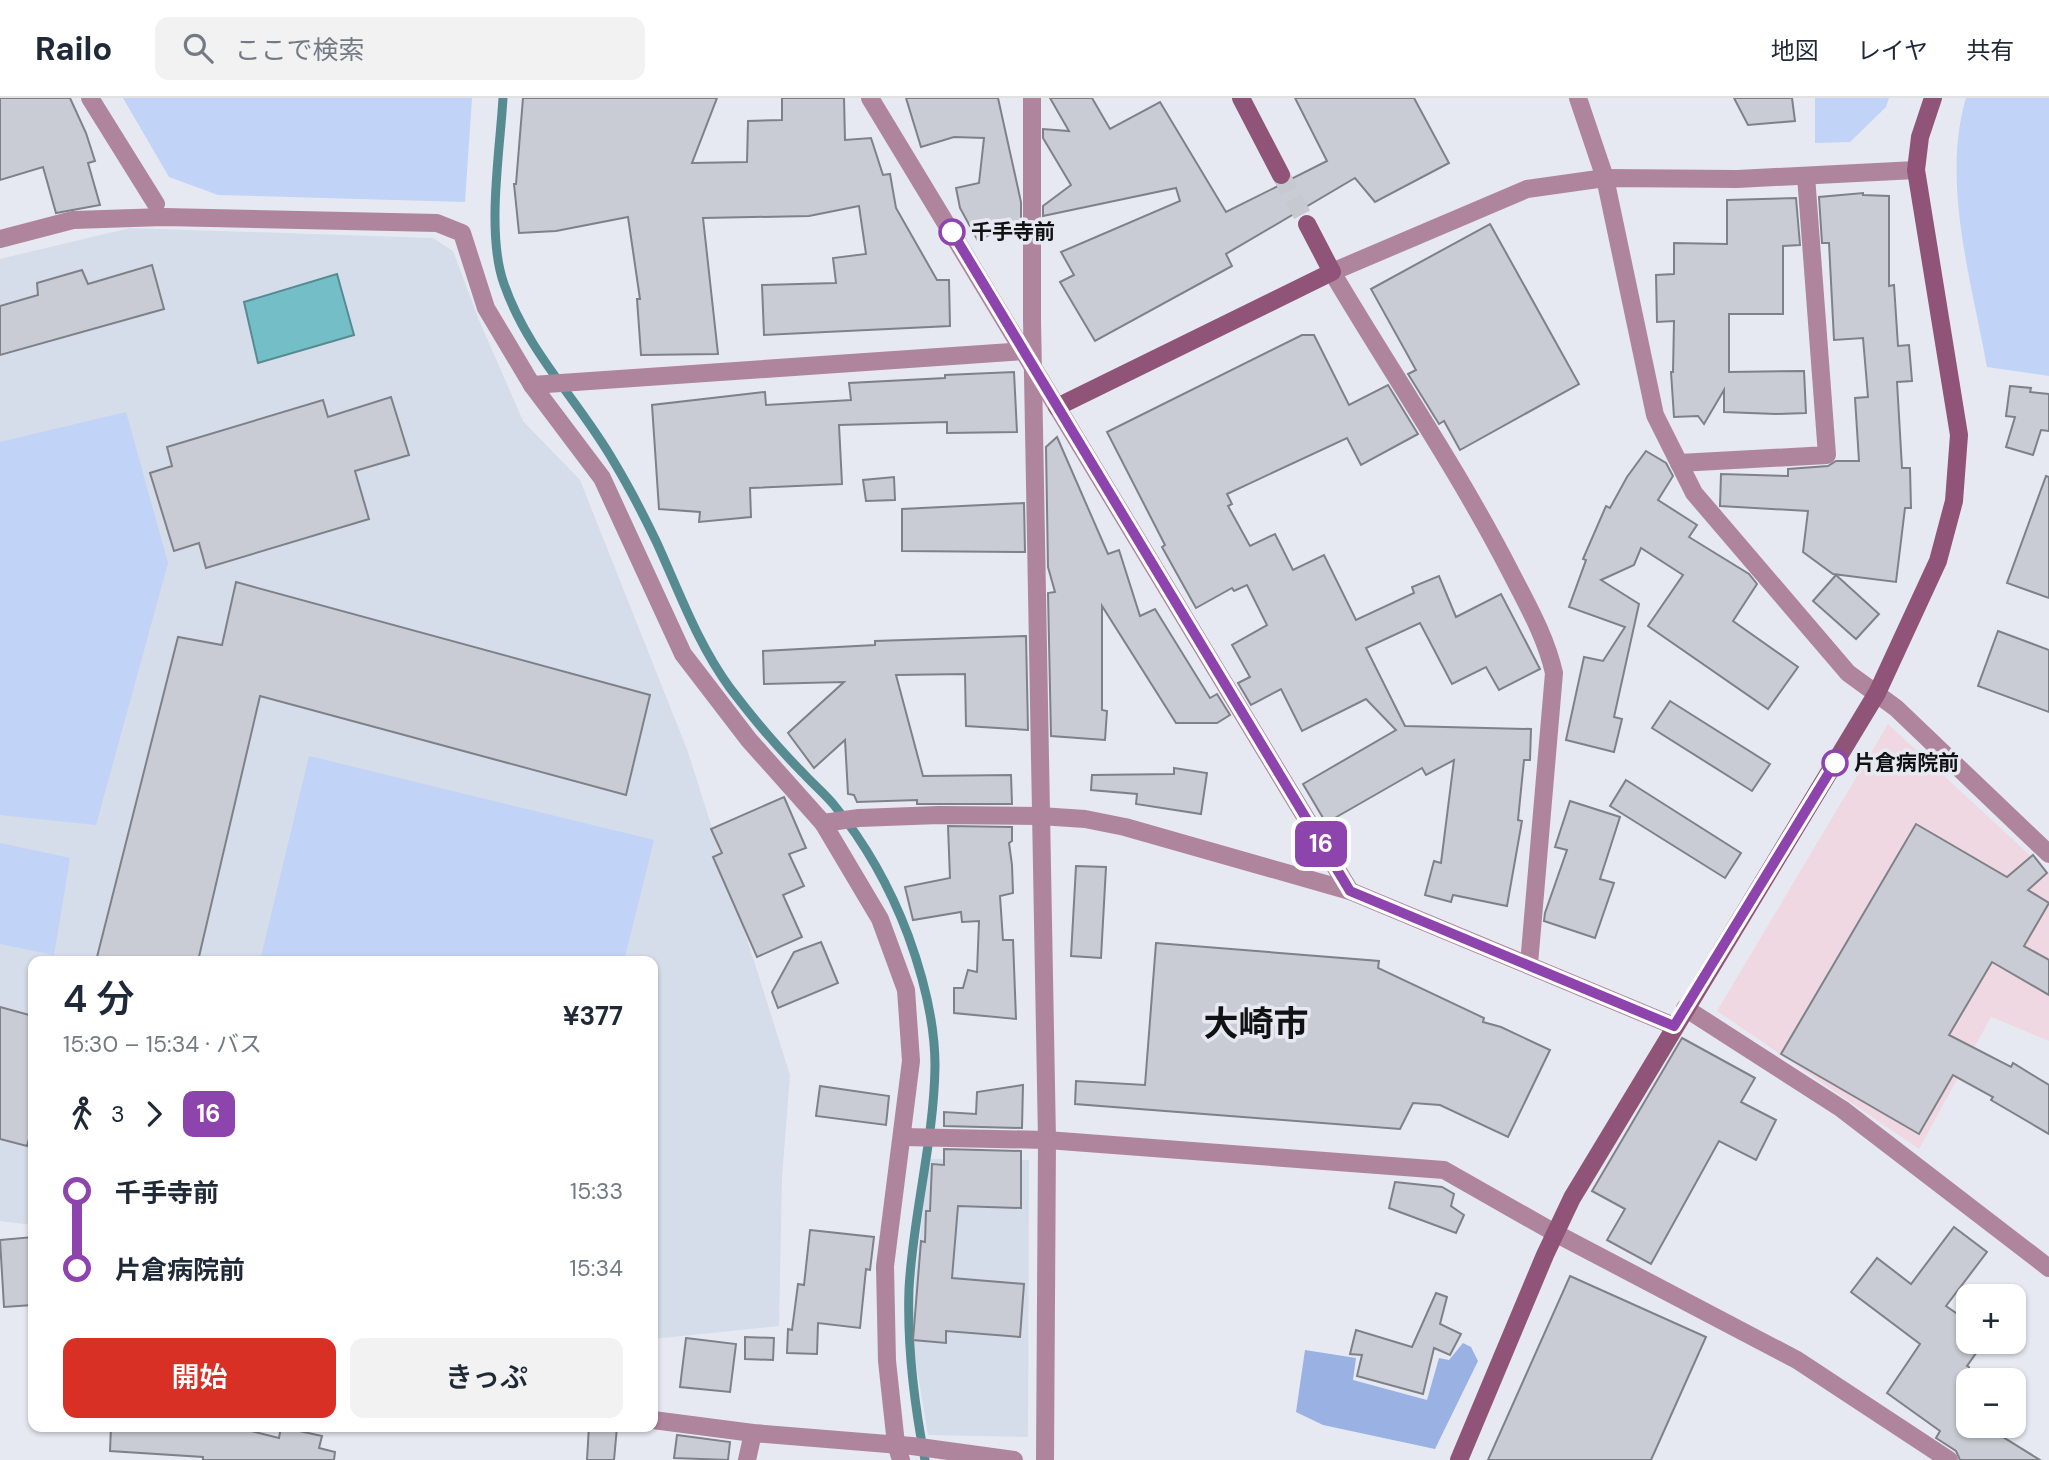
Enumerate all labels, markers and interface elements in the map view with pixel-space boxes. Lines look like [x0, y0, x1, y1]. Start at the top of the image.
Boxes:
search box [155, 17, 645, 80]
text: Railo [35, 27, 113, 70]
icon: search [179, 29, 217, 67]
text: ここで検索 [235, 33, 365, 67]
text: 地図 [1771, 35, 1819, 66]
text: レイヤ [1857, 35, 1928, 66]
text: 共有 [1966, 35, 2014, 66]
place label: 千手寺前 [971, 218, 1055, 246]
marker: 千手寺前 [939, 219, 965, 245]
place label: 片倉病院前 [1854, 749, 1959, 777]
marker: 片倉病院前 [1822, 750, 1848, 776]
line badge: 16 [1290, 821, 1352, 867]
text: 16 [1309, 828, 1333, 859]
text: 4 分 [63, 974, 135, 1024]
text: ¥377 [563, 999, 623, 1033]
district label: 大崎市 [1203, 1001, 1309, 1047]
text: 15:30 – 15:34 · バス [63, 1029, 262, 1059]
icon: walk [63, 1095, 101, 1133]
icon: forward [135, 1095, 173, 1133]
text: 16 [197, 1098, 221, 1129]
text: 3 [111, 1099, 125, 1129]
text: 千手寺前 [115, 1176, 219, 1210]
text: 15:33 [570, 1176, 623, 1206]
text: 片倉病院前 [115, 1253, 245, 1287]
text: 15:34 [570, 1253, 623, 1283]
map controls [1956, 1284, 2026, 1438]
button: + [1956, 1284, 2026, 1354]
button: 開始 [63, 1338, 336, 1418]
button: きっぷ [350, 1338, 623, 1418]
button: − [1956, 1368, 2026, 1438]

